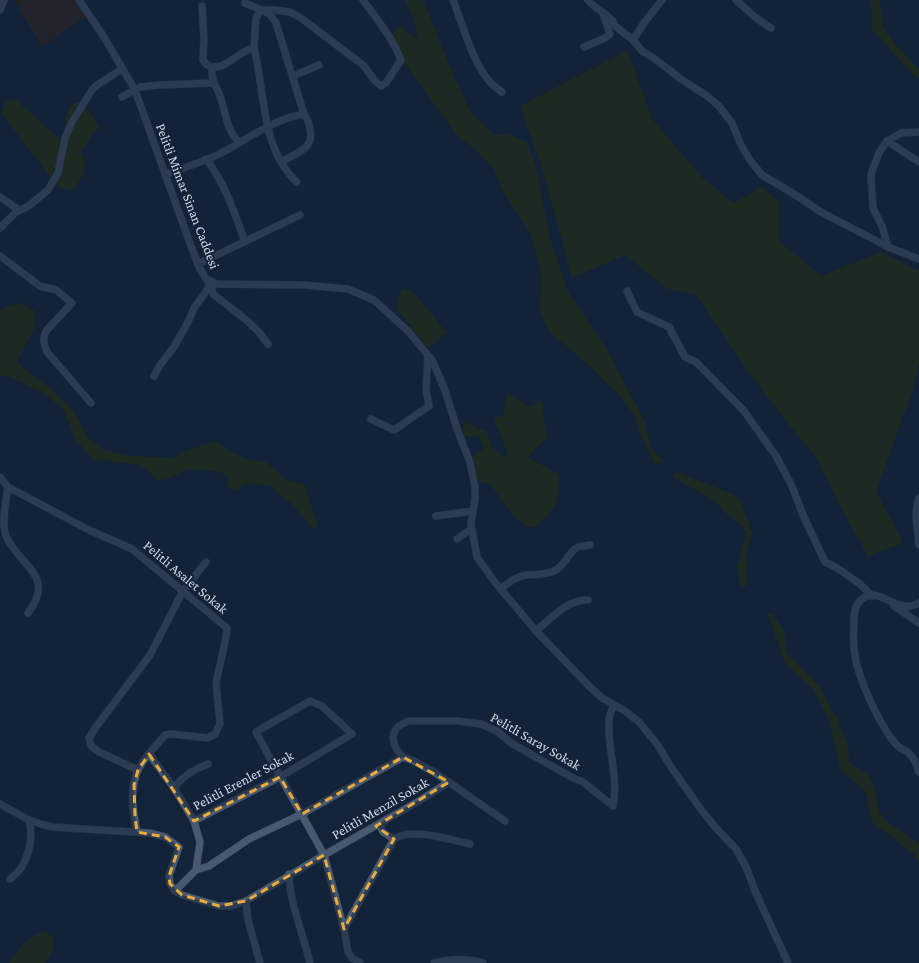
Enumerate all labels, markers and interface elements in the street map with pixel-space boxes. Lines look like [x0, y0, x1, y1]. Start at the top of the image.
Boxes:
street label: Pelitli Mimar Sinan Caddesi [153, 121, 223, 271]
street label: Pelitli Asalet Sokak [141, 537, 232, 617]
street label: Pelitli Saray Sokak [488, 709, 584, 773]
street label: Pelitli Erenler Sokak [190, 747, 296, 813]
street label: Pelitli Menzil Sokak [329, 774, 432, 842]

